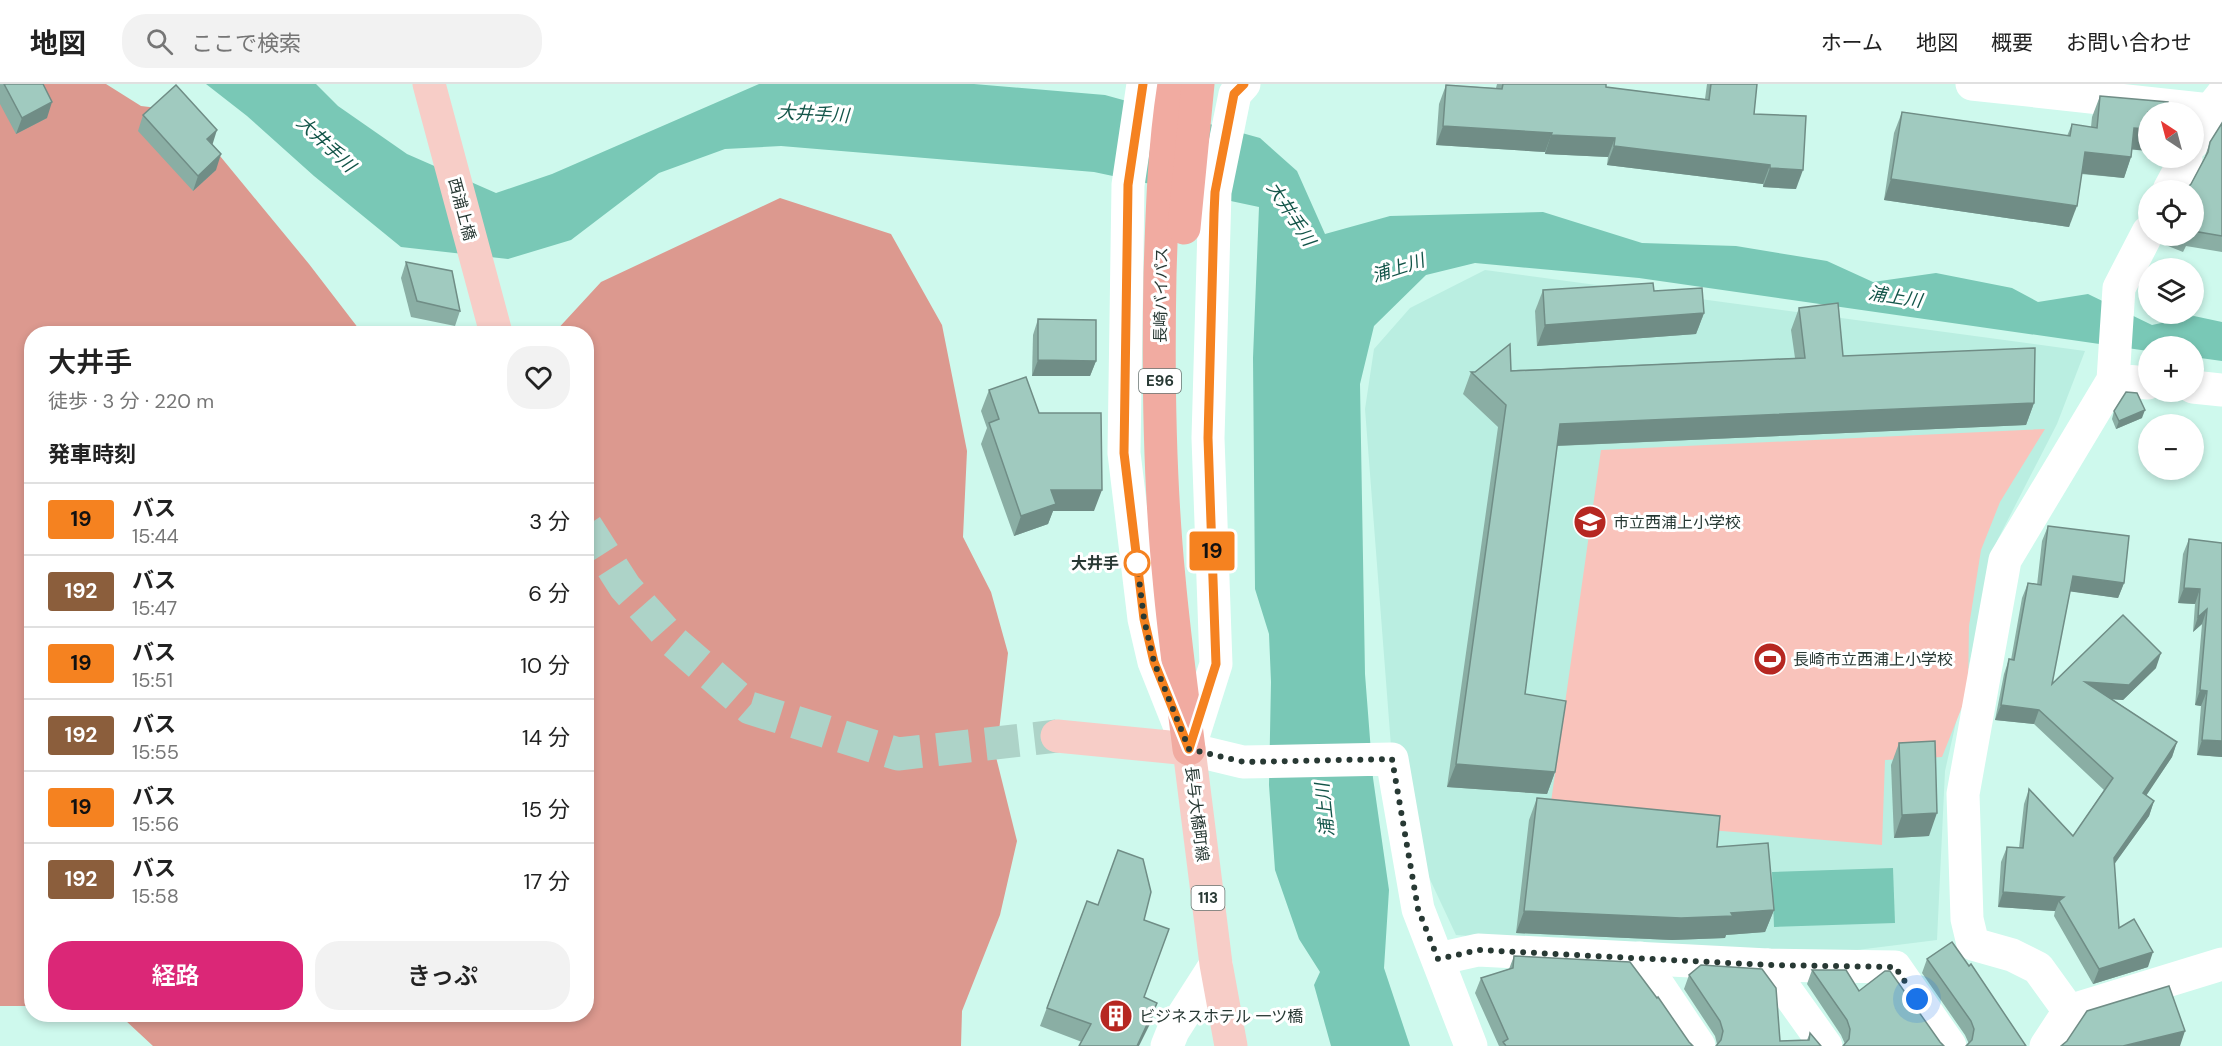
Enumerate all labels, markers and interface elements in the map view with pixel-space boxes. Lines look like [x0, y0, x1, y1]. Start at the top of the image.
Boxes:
search box [122, 14, 542, 68]
text: 地図 [30, 25, 86, 62]
icon: search [143, 25, 176, 58]
text: ここで検索 [191, 29, 301, 58]
text: ホーム [1821, 29, 1883, 57]
text: 地図 [1916, 29, 1958, 57]
text: 概要 [1991, 29, 2033, 57]
text: お問い合わせ [2066, 29, 2192, 57]
water label: 大井手川 [776, 100, 852, 128]
north arrow [2138, 102, 2204, 168]
map controls [2138, 102, 2204, 480]
water label: 大井手川 [291, 111, 362, 179]
street label: 西浦上橋 [444, 175, 480, 243]
water label: 大井手川 [1261, 177, 1322, 252]
button: locate [2138, 180, 2204, 246]
street label: 長崎バイパス [1150, 247, 1172, 343]
water label: 浦上川 [1369, 248, 1429, 288]
button: layers [2138, 258, 2204, 324]
water label: 浦上川 [1866, 281, 1926, 313]
button: + [2138, 336, 2204, 402]
text: 大井手 [48, 344, 132, 381]
button: heart [507, 346, 570, 409]
road number: E96 [1139, 369, 1181, 393]
text: 徒歩 · 3 分 · 220 m [48, 388, 214, 414]
button: − [2138, 414, 2204, 480]
text: 発車時刻 [48, 440, 136, 469]
text: バス [132, 494, 176, 523]
school or university icon: 市立西浦上小学校 [1572, 504, 1608, 540]
text: 19 [71, 505, 91, 533]
text: 3 分 [529, 507, 570, 536]
place label: 市立西浦上小学校 [1613, 512, 1741, 533]
text: 15:44 [132, 523, 179, 549]
line badge: 19 [1185, 532, 1239, 570]
text: 19 [1202, 537, 1222, 565]
marker: 大井手 [1124, 550, 1150, 576]
place label: 大井手 [1071, 553, 1119, 574]
text: バス [132, 566, 176, 595]
text: 192 [65, 577, 97, 605]
text: 6 分 [528, 579, 570, 608]
text: 15:47 [132, 595, 177, 621]
text: バス [132, 638, 176, 667]
sports icon: 長崎市立西浦上小学校 [1752, 641, 1788, 677]
text: 19 [71, 649, 91, 677]
place label: 長崎市立西浦上小学校 [1793, 649, 1953, 670]
text: 10 分 [520, 651, 570, 680]
text: 15:51 [132, 667, 173, 693]
text: バス [132, 710, 176, 739]
text: 192 [65, 721, 97, 749]
text: 14 分 [522, 723, 570, 752]
text: 15:55 [132, 739, 179, 765]
street label: 長与大橋町線 [1181, 765, 1213, 863]
water label: 浦上川 [1310, 780, 1340, 838]
text: バス [132, 782, 176, 811]
text: 19 [71, 793, 91, 821]
text: 15 分 [522, 795, 570, 824]
text: 15:56 [132, 811, 179, 837]
text: バス [132, 854, 176, 883]
text: 192 [65, 865, 97, 893]
text: 17 分 [524, 867, 570, 896]
text: 15:58 [132, 883, 179, 909]
road number: 113 [1192, 886, 1224, 910]
button: 経路 [48, 941, 303, 1010]
button: きっぷ [315, 941, 570, 1010]
your location [1902, 984, 1932, 1014]
building icon: ビジネスホテル 一ツ橋 [1098, 998, 1134, 1034]
place label: ビジネスホテル 一ツ橋 [1139, 1006, 1303, 1027]

